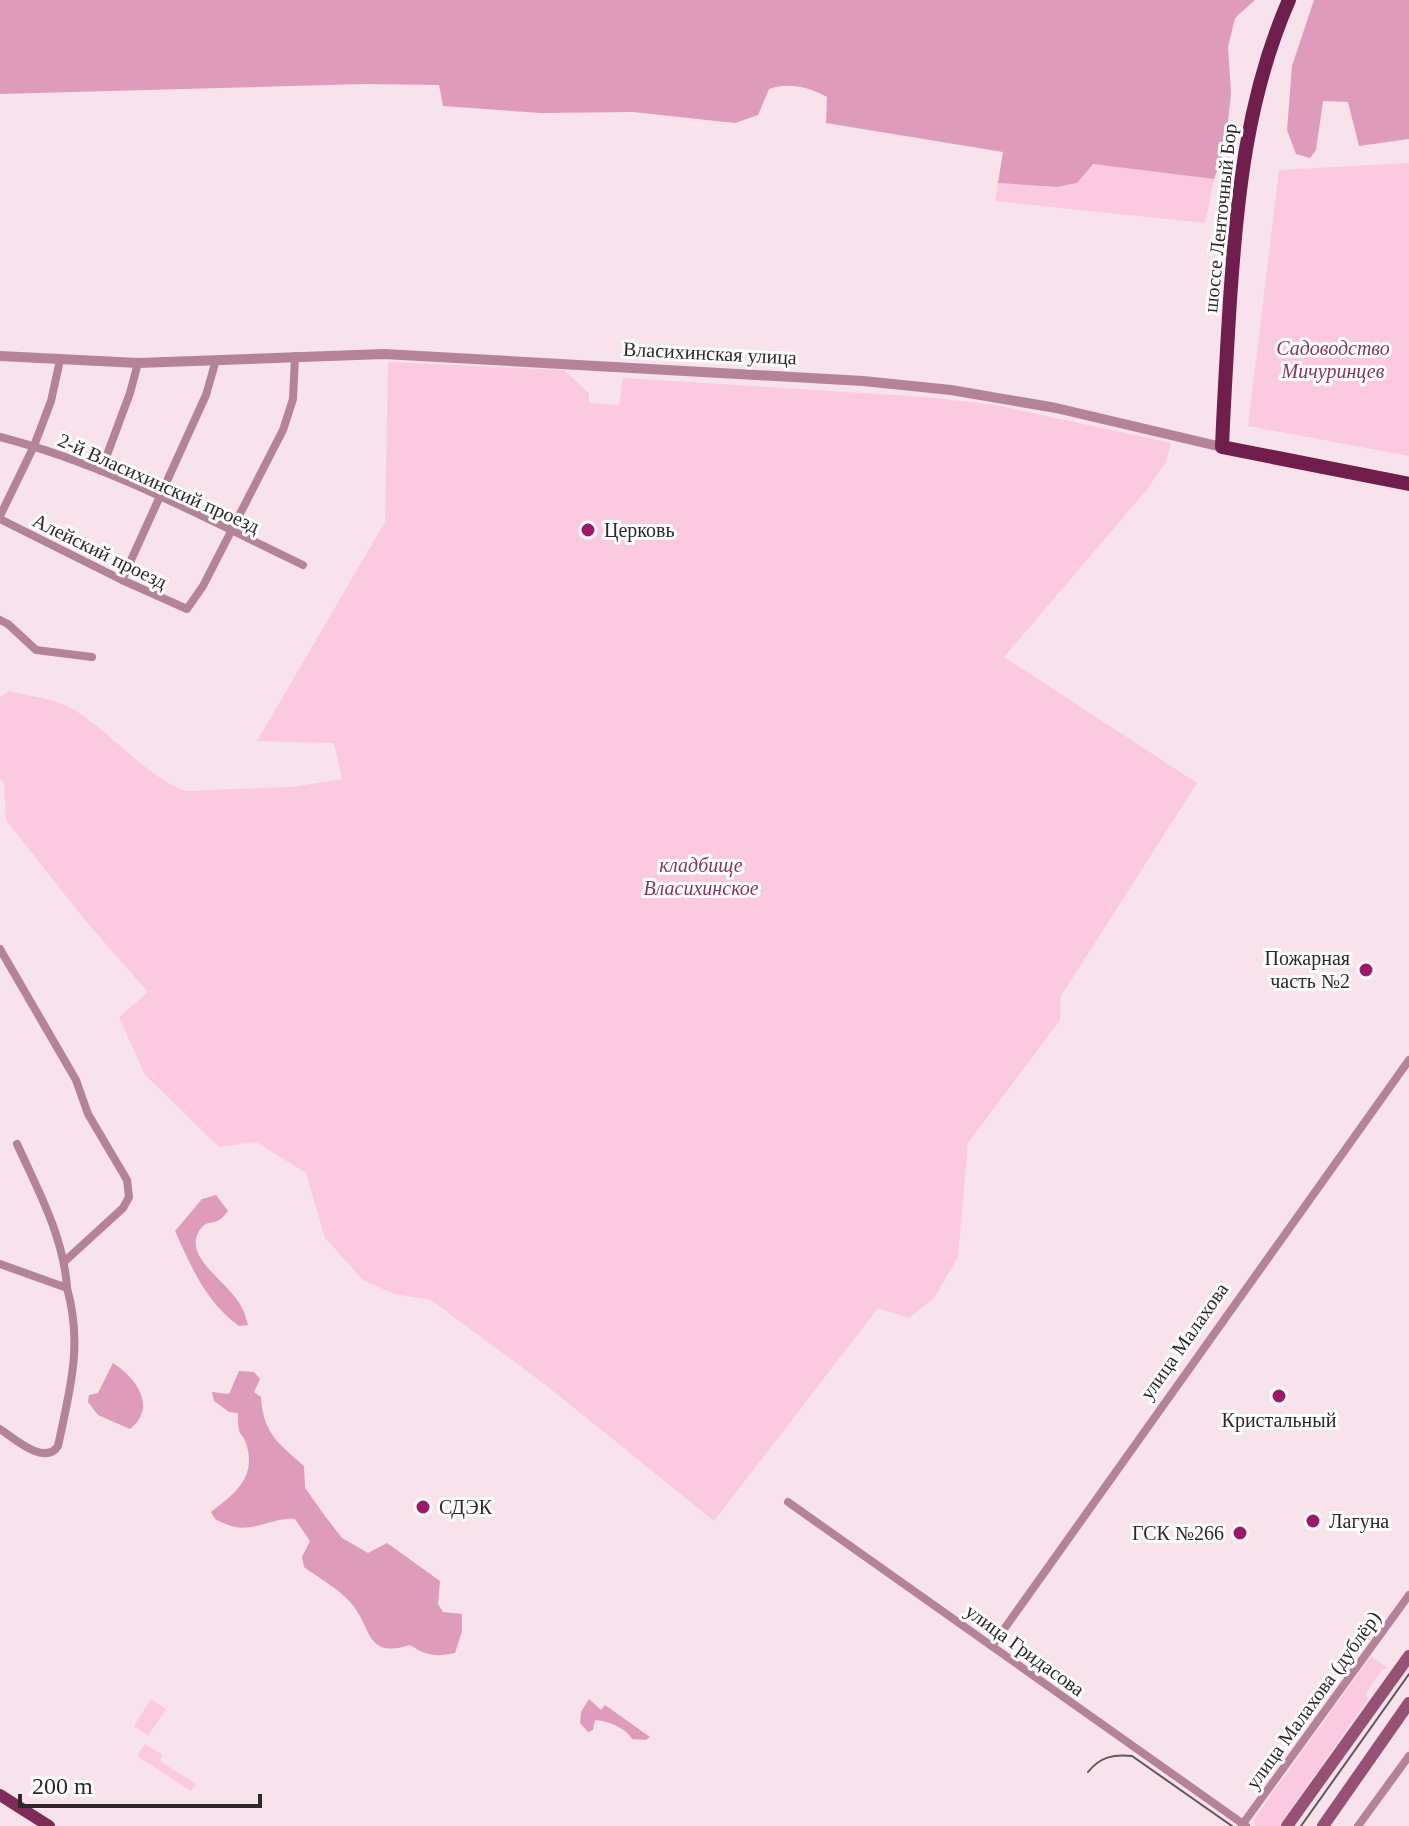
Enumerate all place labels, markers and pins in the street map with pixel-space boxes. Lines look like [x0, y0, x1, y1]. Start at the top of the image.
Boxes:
place label: Церковь [604, 519, 675, 542]
marker: Церковь [579, 521, 597, 539]
place label: Пожарная часть №2 [1265, 947, 1350, 992]
marker: Пожарная часть №2 [1357, 961, 1375, 979]
marker: Кристальный [1270, 1387, 1288, 1405]
place label: Кристальный [1222, 1409, 1337, 1432]
place label: СДЭК [439, 1496, 493, 1519]
marker: СДЭК [414, 1498, 432, 1516]
place label: Лагуна [1329, 1510, 1389, 1533]
marker: Лагуна [1304, 1512, 1322, 1530]
place label: ГСК №266 [1132, 1522, 1224, 1544]
marker: ГСК №266 [1231, 1524, 1249, 1542]

